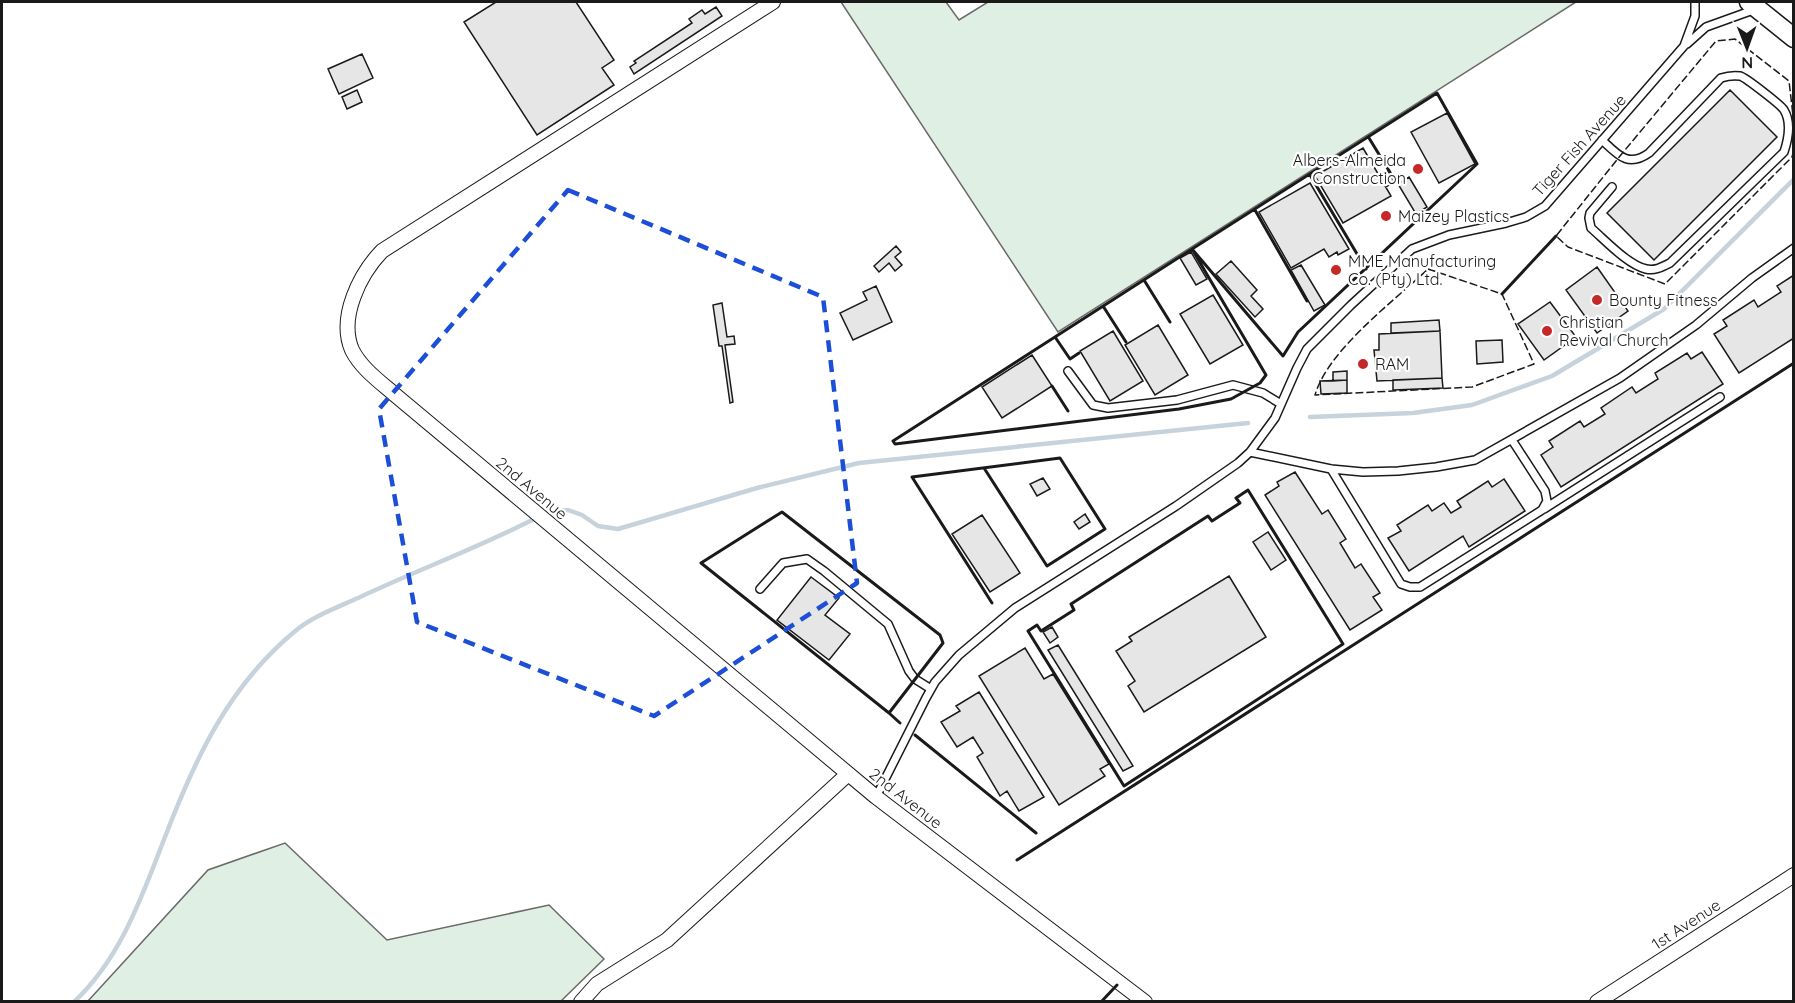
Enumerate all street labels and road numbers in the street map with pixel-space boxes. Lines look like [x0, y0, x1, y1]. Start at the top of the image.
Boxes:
street label: Tiger Fish Avenue [1528, 90, 1630, 200]
street label: 2nd Avenue [492, 452, 572, 524]
street label: 2nd Avenue [866, 763, 946, 833]
street label: 1st Avenue [1648, 894, 1724, 954]

